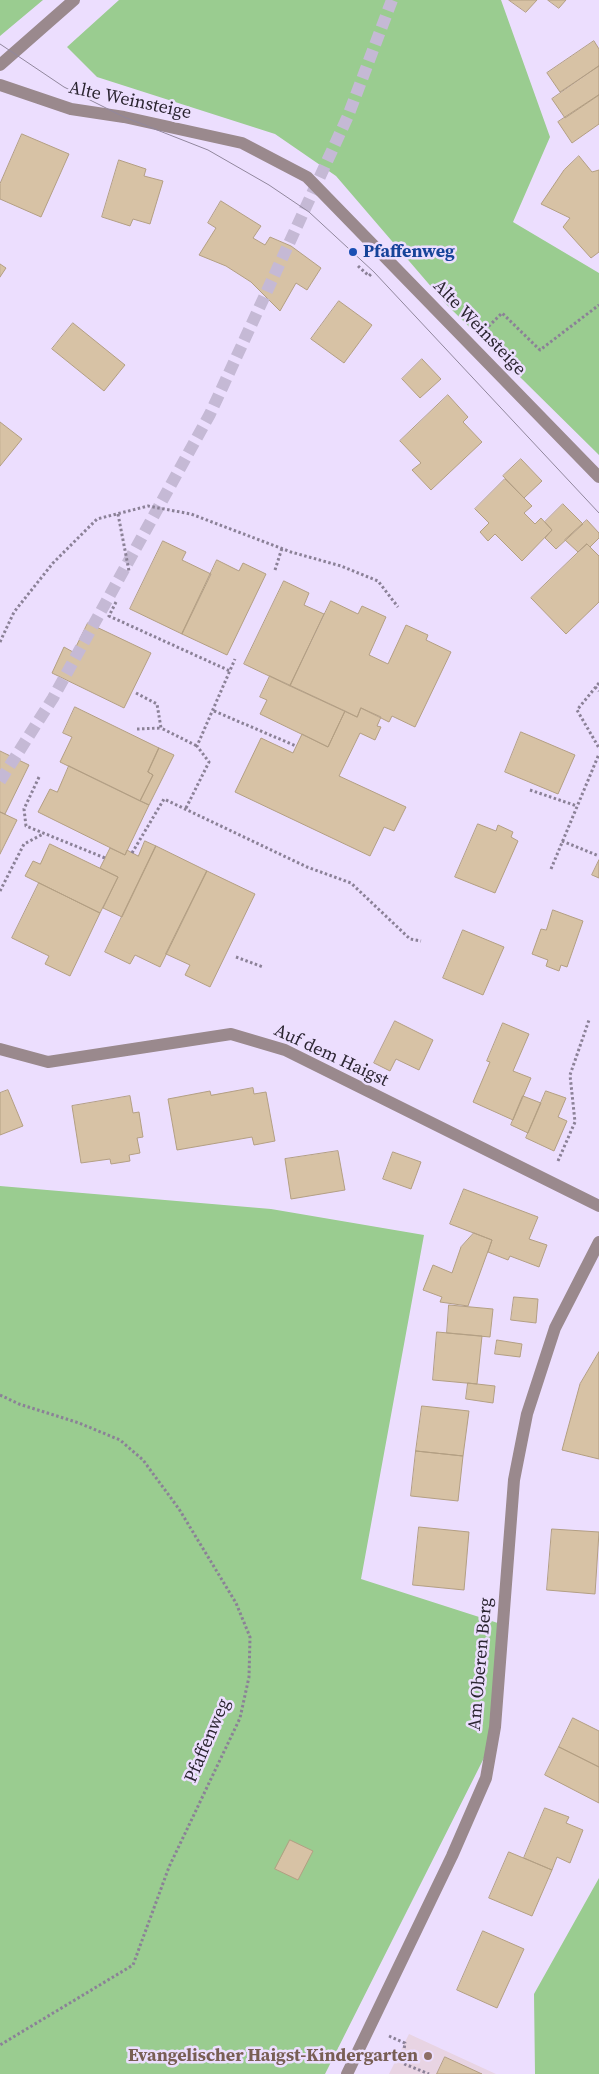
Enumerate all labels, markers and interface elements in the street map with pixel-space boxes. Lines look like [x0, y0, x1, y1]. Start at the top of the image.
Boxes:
street label: Alte Weinsteige [67, 77, 193, 125]
place label: Pfaffenweg [363, 241, 455, 263]
marker: Pfaffenweg [347, 246, 359, 258]
street label: Alte Weinsteige [428, 276, 530, 380]
street label: Auf dem Haigst [270, 1020, 392, 1092]
street label: Am Oberen Berg [464, 1596, 498, 1732]
street label: Pfaffenweg [181, 1696, 235, 1786]
place label: Evangelischer Haigst-Kindergarten [128, 2045, 418, 2067]
marker: Evangelischer Haigst-Kindergarten [422, 2050, 434, 2062]

